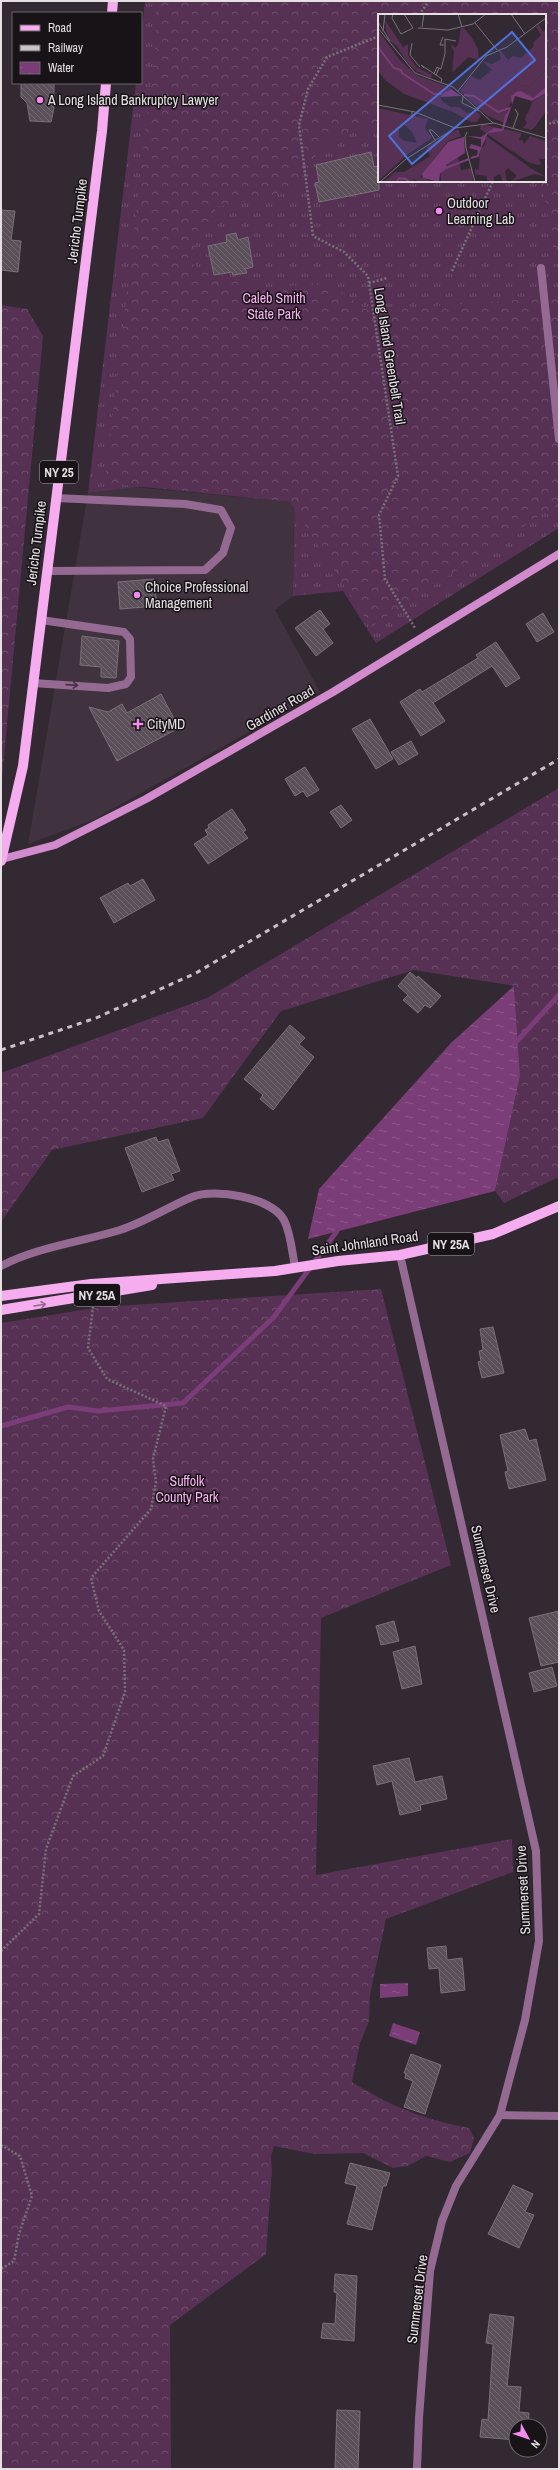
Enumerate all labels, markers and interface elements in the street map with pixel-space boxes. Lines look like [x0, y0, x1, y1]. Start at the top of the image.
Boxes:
legend [12, 12, 142, 84]
inset map [378, 14, 546, 182]
text: Road [48, 20, 72, 36]
text: Railway [48, 40, 83, 56]
text: Water [48, 60, 75, 76]
place label: A Long Island Bankruptcy Lawyer [47, 91, 219, 109]
marker: A Long Island Bankruptcy Lawyer [35, 95, 45, 105]
street label: Jericho Turnpike [63, 178, 91, 264]
place label: Outdoor Learning Lab [447, 194, 515, 228]
marker: Outdoor Learning Lab [434, 206, 444, 216]
street label: Long Island Greenbelt Trail [370, 286, 410, 426]
park label: Caleb Smith State Park [242, 289, 306, 323]
road number: NY 25 [40, 461, 78, 483]
street label: Jericho Turnpike [22, 500, 50, 586]
place label: Choice Professional Management [145, 578, 248, 612]
marker: Choice Professional Management [132, 590, 142, 600]
street label: Gardiner Road [243, 681, 317, 735]
one-way arrow [65, 682, 78, 689]
place label: CityMD [147, 715, 185, 733]
marker: CityMD [132, 718, 144, 730]
street label: Saint Johnland Road [311, 1227, 419, 1259]
road number: NY 25A [428, 1233, 474, 1255]
road number: NY 25A [74, 1284, 120, 1306]
one-way arrow [33, 1301, 46, 1309]
park label: Suffolk County Park [155, 1472, 219, 1506]
street label: Summerset Drive [467, 1523, 505, 1615]
street label: Summerset Drive [512, 1845, 534, 1935]
street label: Summerset Drive [403, 2254, 431, 2344]
north arrow [508, 2418, 548, 2458]
text: N [528, 2437, 543, 2451]

